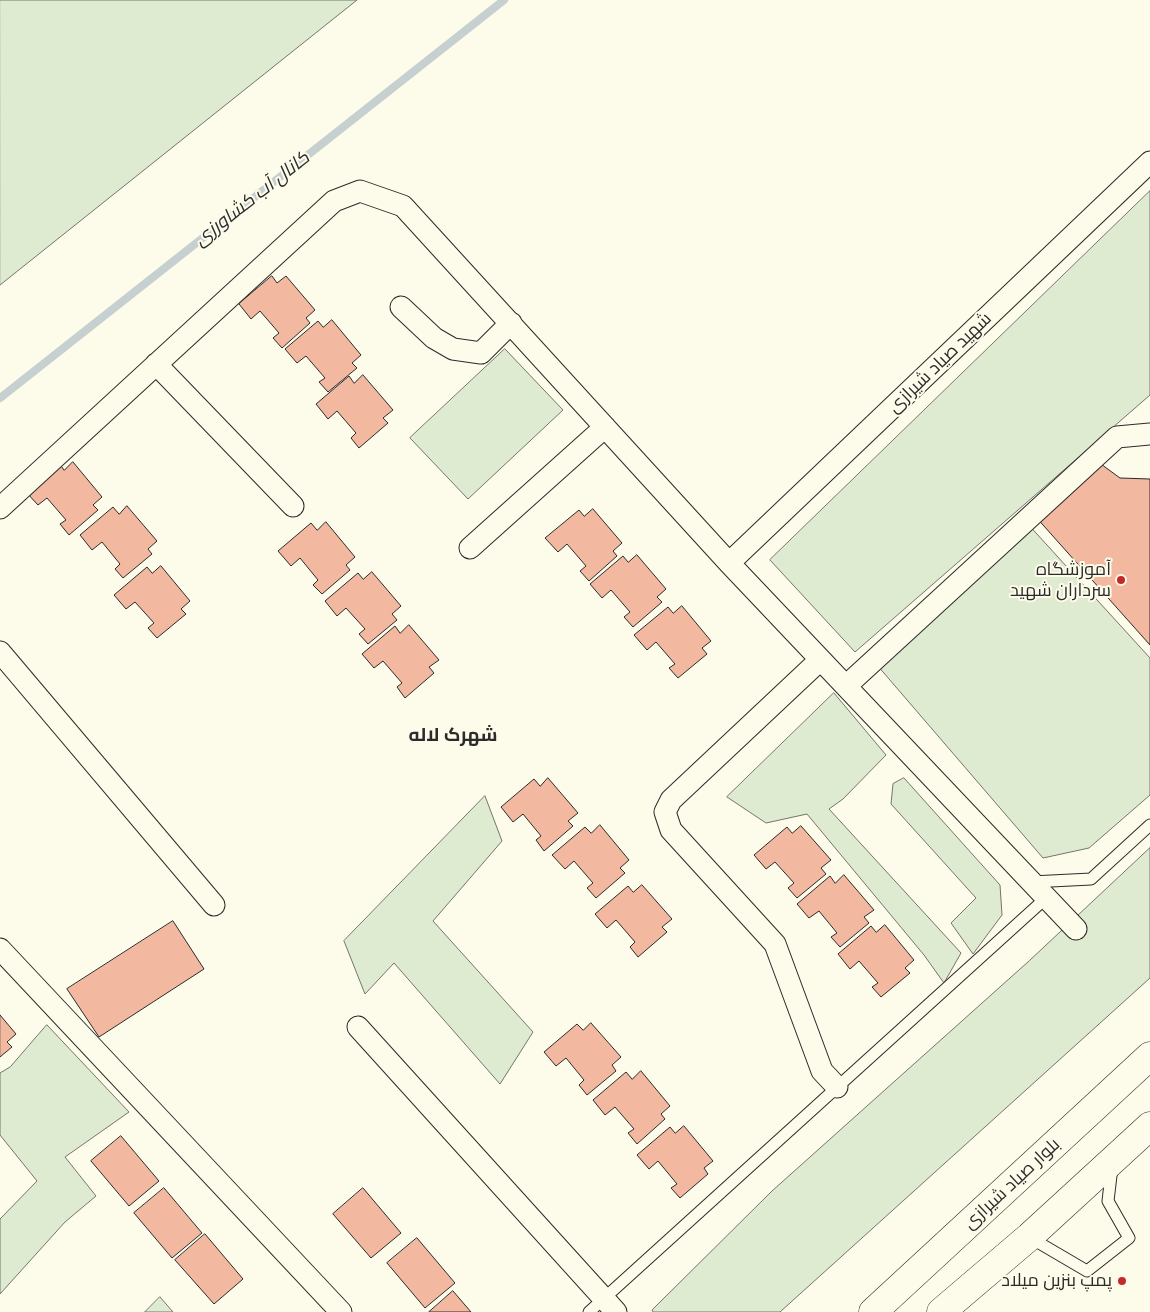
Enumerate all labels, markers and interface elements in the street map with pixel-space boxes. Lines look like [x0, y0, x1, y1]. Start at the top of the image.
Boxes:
water label: کانال آب کشاورزی [190, 147, 314, 251]
street label: شهید صیاد شیرازی [884, 308, 996, 418]
place label: آموزشگاه سرداران شهید [1010, 559, 1111, 602]
marker: آموزشگاه سرداران شهید [1115, 574, 1127, 586]
district label: شهرک لاله [408, 725, 498, 747]
street label: بلوار صیاد شیرازی [959, 1134, 1065, 1234]
place label: پمپ بنزین میلاد [1001, 1270, 1112, 1292]
marker: پمپ بنزین میلاد [1116, 1275, 1128, 1287]

